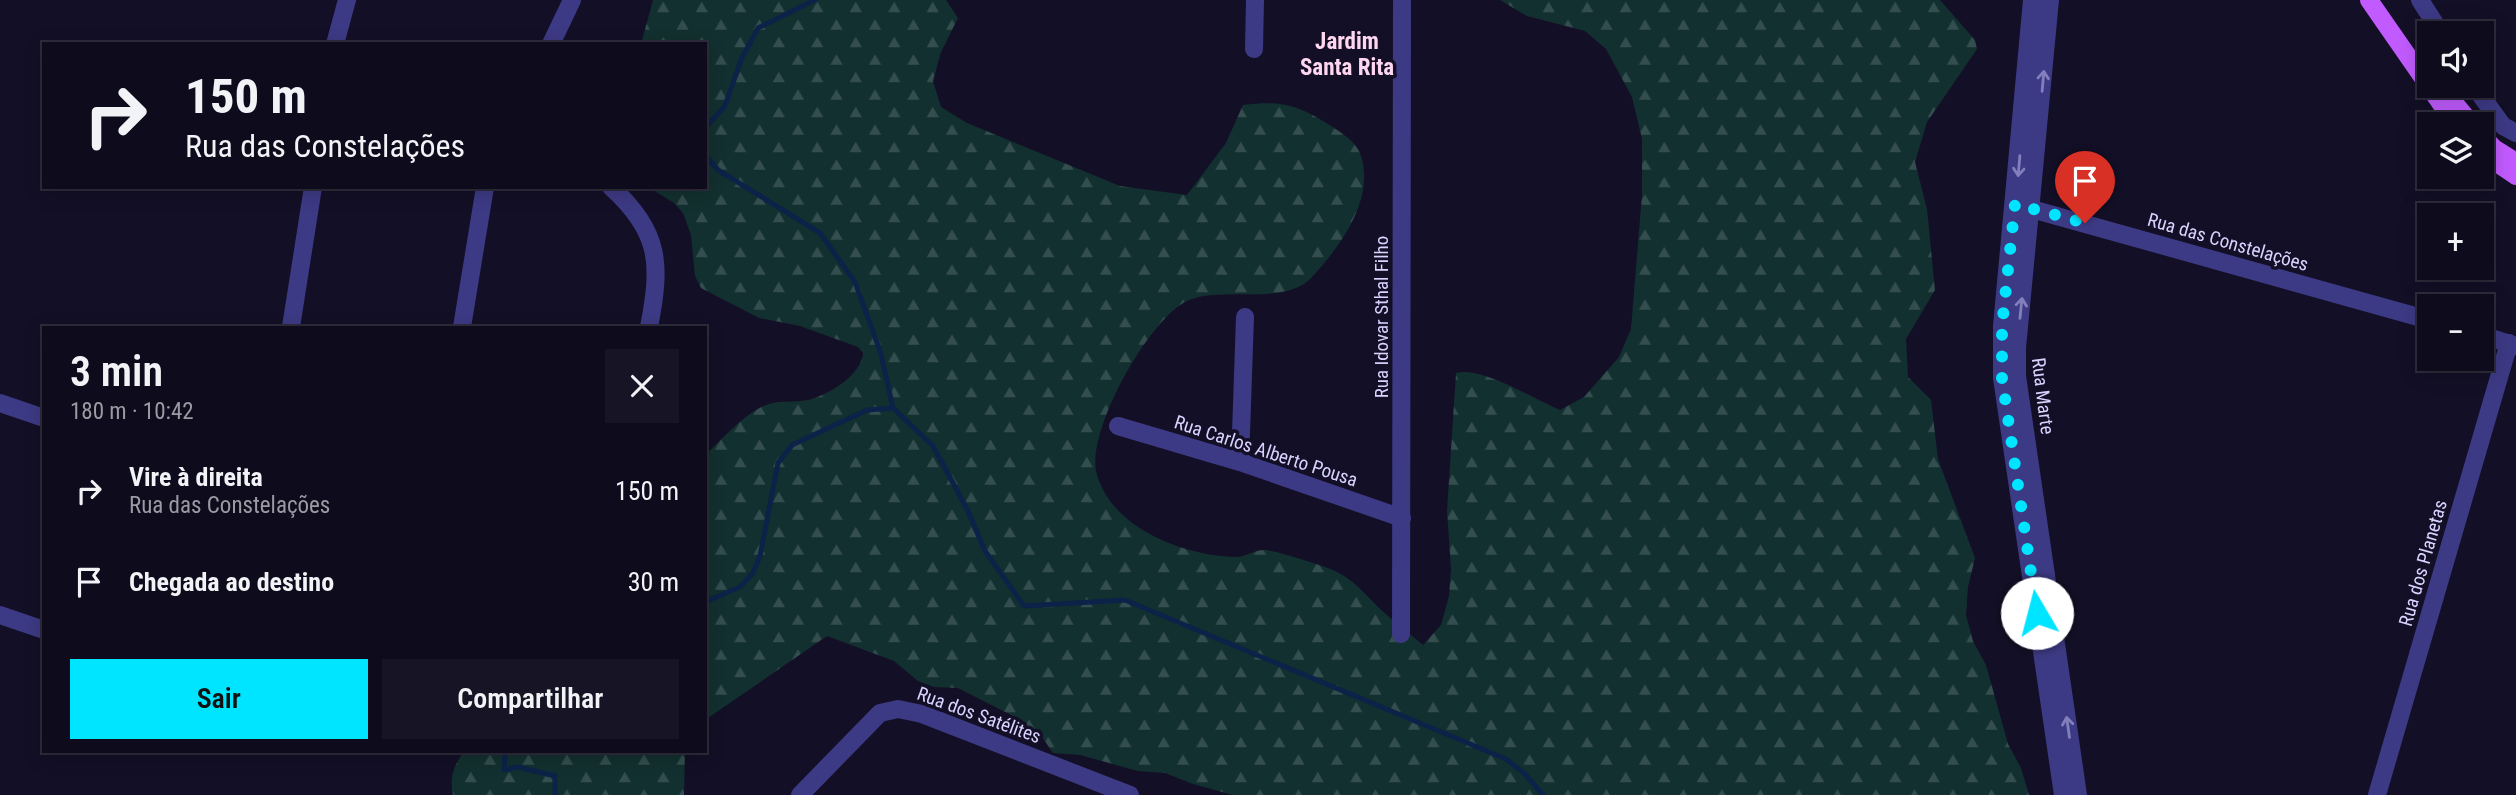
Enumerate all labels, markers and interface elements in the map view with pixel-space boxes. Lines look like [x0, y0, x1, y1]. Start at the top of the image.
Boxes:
map controls [2417, 21, 2494, 371]
button: sound [2417, 21, 2494, 98]
district label: Jardim Santa Rita [1300, 28, 1394, 81]
text: 150 m [185, 68, 307, 125]
icon: right [70, 70, 161, 161]
one-way arrow [2037, 71, 2050, 93]
button: layers [2417, 112, 2494, 189]
text: Rua das Constelações [185, 127, 465, 165]
pin [2055, 151, 2115, 223]
one-way arrow [2012, 154, 2025, 176]
icon: arrive [2066, 162, 2104, 200]
button: + [2417, 203, 2494, 280]
street label: Rua das Constelações [2145, 208, 2311, 276]
street label: Rua Idovar Sthal Filho [1370, 236, 1393, 398]
button: − [2417, 294, 2494, 371]
one-way arrow [2015, 297, 2028, 320]
text: 3 min [70, 347, 163, 396]
button: close [605, 349, 679, 423]
street label: Rua Marte [2027, 356, 2059, 436]
text: 180 m · 10:42 [70, 398, 194, 425]
street label: Rua Carlos Alberto Pousa [1171, 410, 1361, 492]
text: Vire à direita [129, 462, 263, 492]
icon: right [70, 472, 108, 510]
text: 150 m [615, 476, 679, 506]
text: Rua das Constelações [129, 492, 330, 519]
street label: Rua dos Planetas [2394, 497, 2452, 629]
icon: arrive [70, 563, 108, 601]
text: Chegada ao destino [129, 567, 334, 597]
text: 30 m [628, 567, 679, 597]
position arrow [2000, 576, 2074, 650]
button: Sair [70, 659, 368, 739]
button: Compartilhar [382, 659, 679, 739]
street label: Rua dos Satélites [914, 682, 1044, 748]
one-way arrow [2061, 717, 2074, 739]

